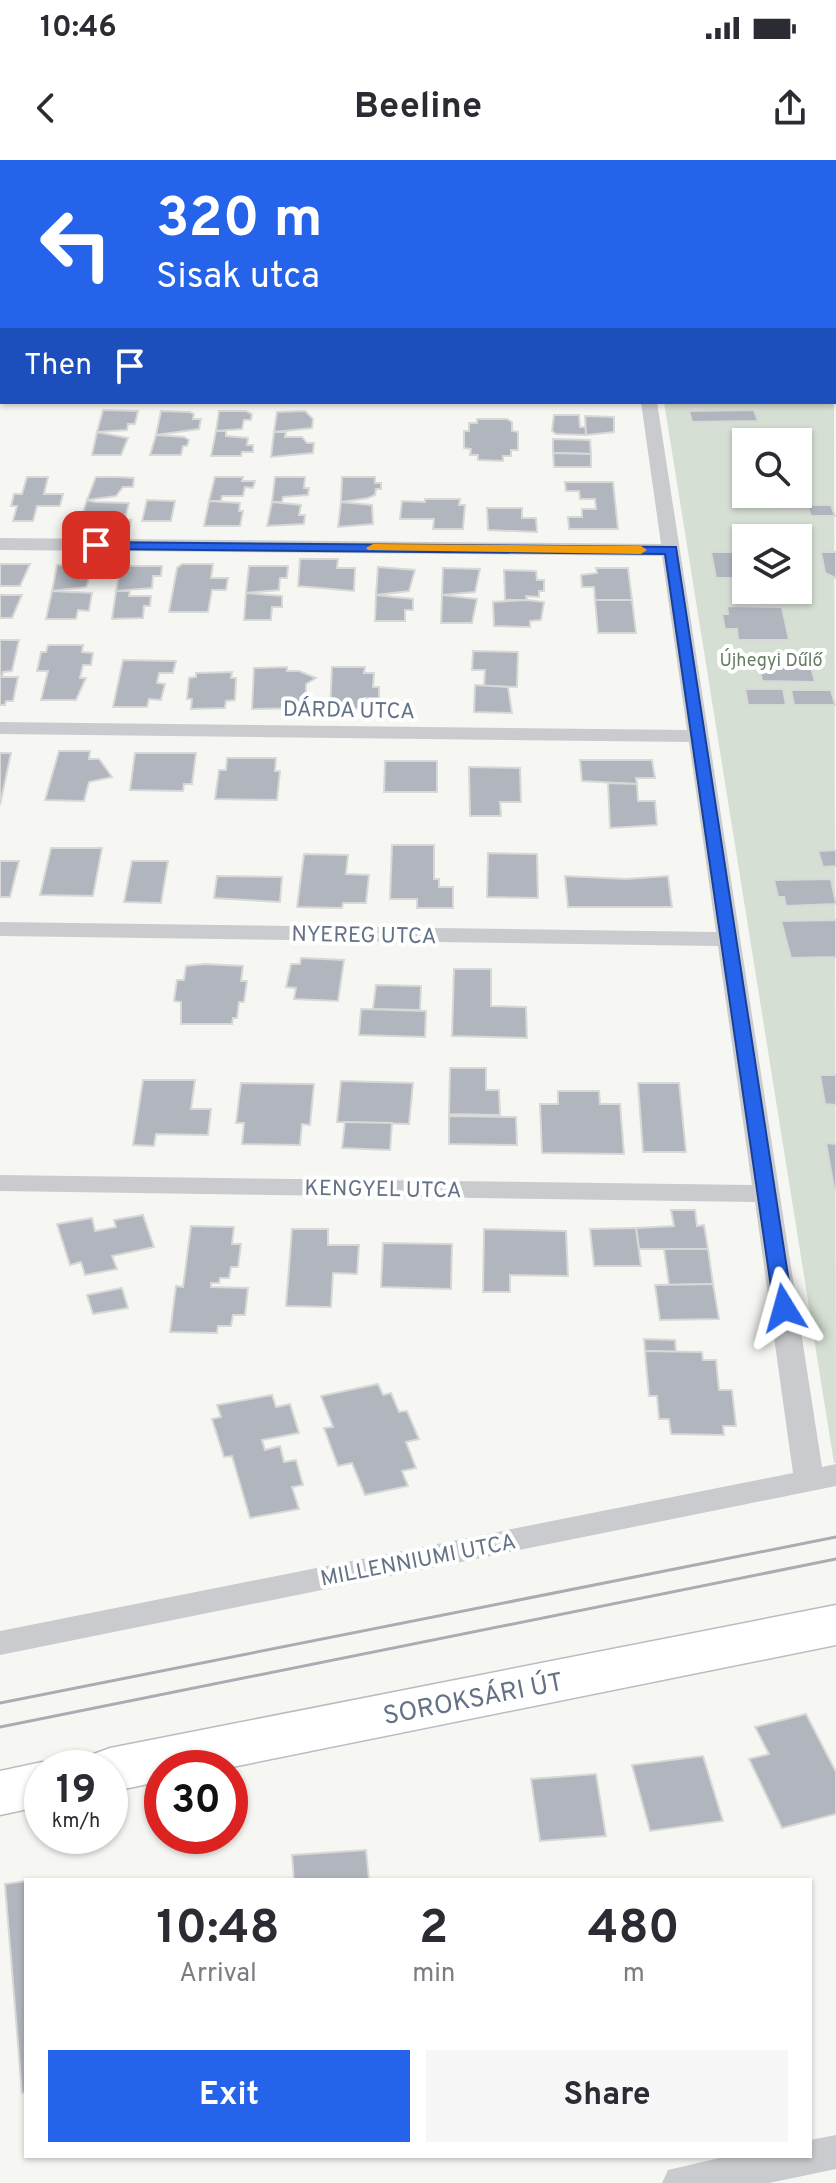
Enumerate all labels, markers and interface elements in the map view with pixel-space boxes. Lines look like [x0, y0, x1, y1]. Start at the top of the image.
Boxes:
text: 10:46 [40, 10, 117, 47]
text: Beeline [354, 85, 482, 131]
icon: back [24, 86, 68, 130]
icon: share [768, 86, 812, 130]
text: 320 m [156, 186, 323, 256]
icon: left [24, 192, 128, 296]
text: Sisak utca [156, 255, 320, 301]
icon: arrive [108, 344, 152, 388]
text: Then [24, 348, 92, 385]
map controls [732, 428, 812, 604]
button: search [732, 428, 812, 508]
pin [62, 511, 130, 579]
icon: arrive [74, 523, 118, 567]
button: layers [732, 524, 812, 604]
park label: Újhegyi Dűlő [719, 648, 824, 673]
street label: DÁRDA UTCA [283, 695, 415, 726]
street label: NYEREG UTCA [291, 922, 437, 951]
street label: KENGYEL UTCA [304, 1176, 462, 1205]
position arrow [742, 1266, 826, 1350]
street label: MILLENNIUMI UTCA [318, 1529, 519, 1594]
street label: SOROKSÁRI ÚT [380, 1665, 566, 1734]
speed limit sign: 30 [144, 1750, 248, 1854]
text: 19 [56, 1767, 96, 1817]
text: km/h [52, 1809, 100, 1835]
text: 10:48 [156, 1900, 280, 1960]
text: 2 [419, 1900, 448, 1960]
text: 480 [588, 1900, 680, 1960]
text: Arrival [179, 1958, 257, 1991]
text: min [412, 1958, 455, 1991]
text: m [623, 1958, 645, 1991]
button: Exit [48, 2050, 410, 2142]
button: Share [426, 2050, 788, 2142]

